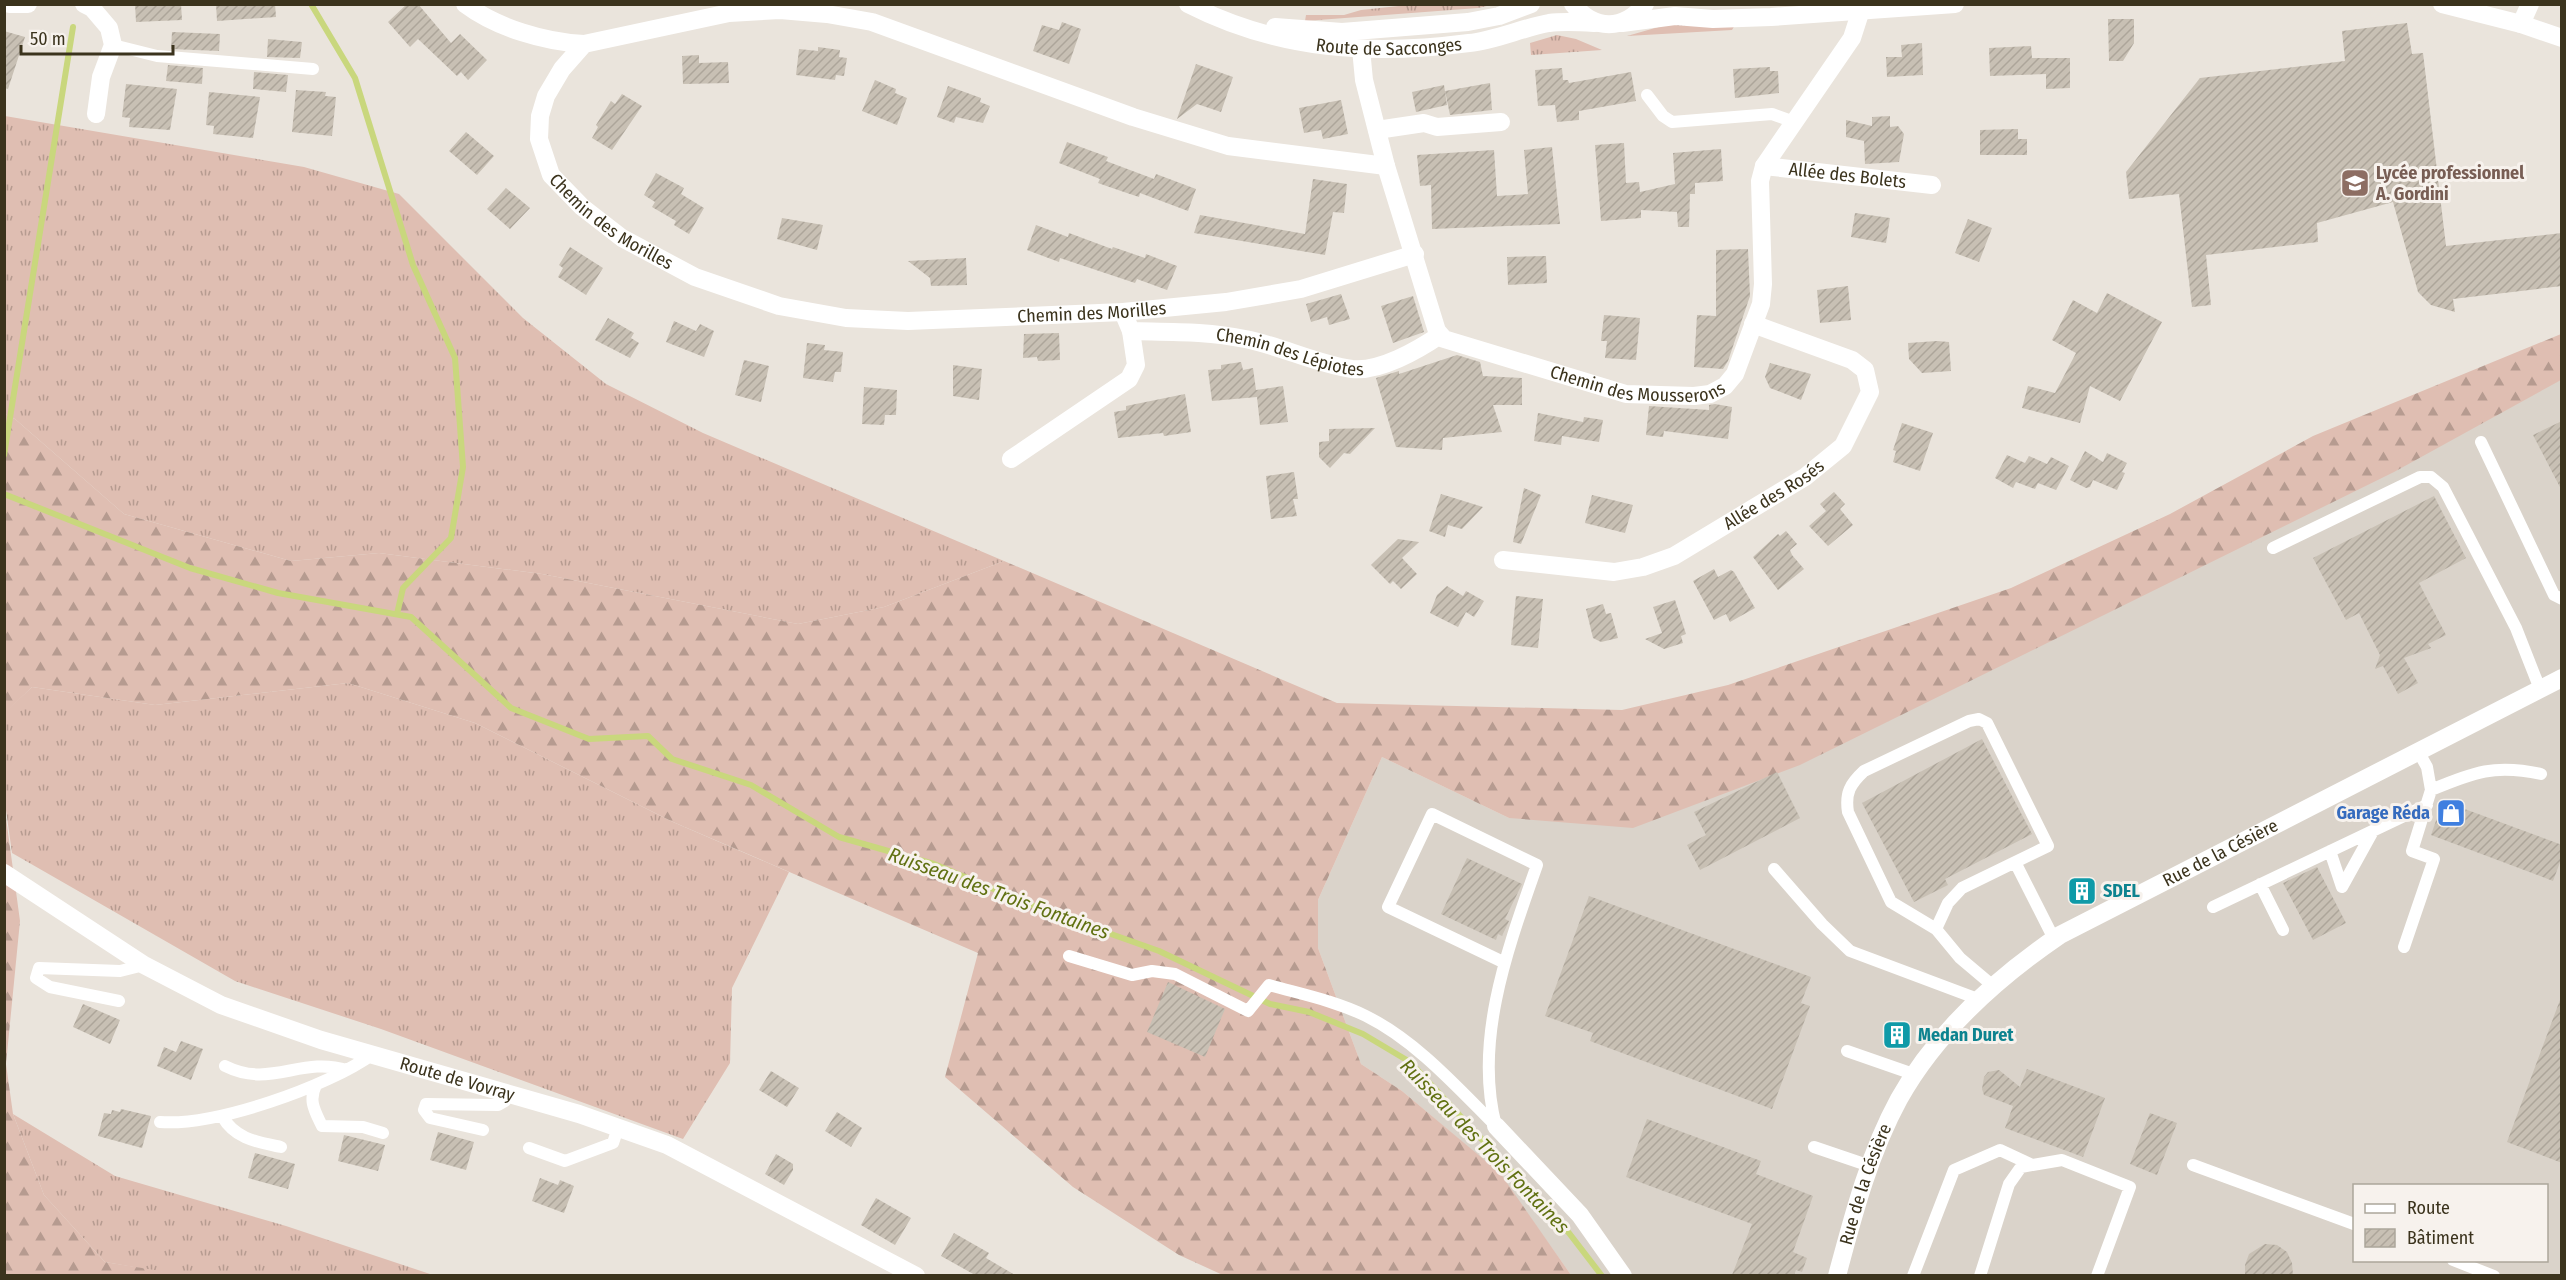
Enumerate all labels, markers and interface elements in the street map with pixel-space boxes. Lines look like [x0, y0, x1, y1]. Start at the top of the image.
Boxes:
scale bar [21, 18, 172, 56]
text: 50 m [30, 28, 66, 50]
street label: Route de Sacconges [1315, 33, 1463, 60]
street label: Allée des Bolets [1788, 158, 1908, 193]
place label: Lycée professionnel A. Gordini [2375, 162, 2524, 205]
school or university icon: Lycée professionnel A. Gordini [2339, 167, 2371, 199]
street label: Chemin des Morilles [545, 169, 677, 274]
street label: Chemin des Morilles [1017, 297, 1168, 327]
street label: Chemin des Lépiotes [1215, 323, 1365, 380]
street label: Chemin des Mousserons [1548, 361, 1729, 407]
street label: Allée des Rosés [1719, 455, 1829, 535]
shop icon: Garage Réda [2435, 797, 2467, 829]
place label: Garage Réda [2336, 802, 2430, 824]
street label: Rue de la Césière [2159, 814, 2282, 892]
water label: Ruisseau des Trois Fontaines [885, 842, 1113, 944]
building icon: SDEL [2066, 875, 2098, 907]
place label: SDEL [2103, 880, 2141, 902]
building icon: Medan Duret [1881, 1019, 1913, 1051]
place label: Medan Duret [1918, 1024, 2014, 1046]
street label: Route de Vovray [397, 1052, 517, 1106]
water label: Ruisseau des Trois Fontaines [1395, 1054, 1575, 1239]
street label: Rue de la Césière [1835, 1120, 1896, 1247]
legend [2353, 1184, 2548, 1262]
text: Route [2407, 1197, 2450, 1219]
text: Bâtiment [2407, 1227, 2474, 1249]

